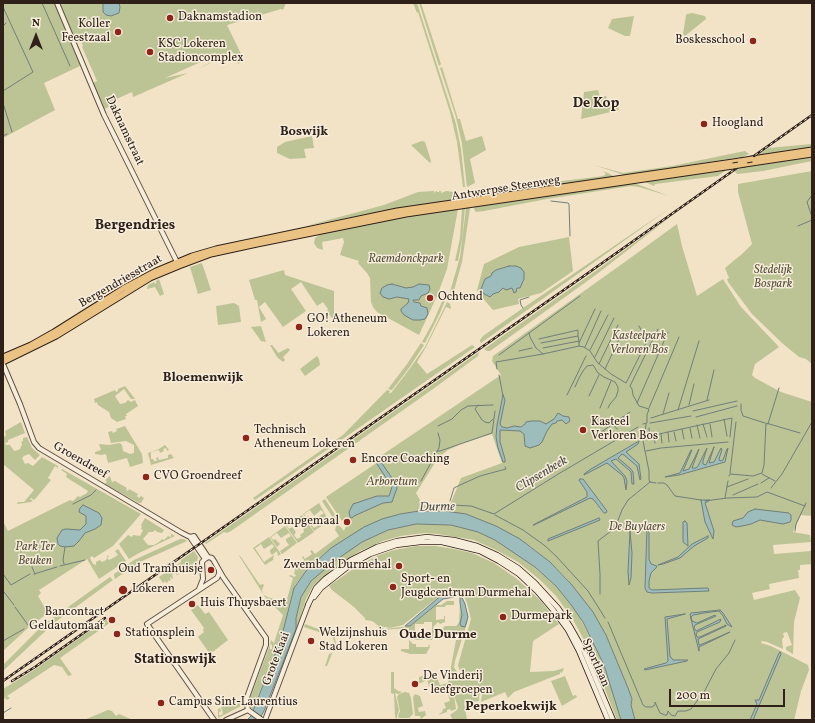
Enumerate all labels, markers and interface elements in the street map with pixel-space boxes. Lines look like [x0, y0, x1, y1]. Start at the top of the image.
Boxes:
place label: Daknamstadion [178, 11, 262, 25]
marker: Daknamstadion [165, 13, 175, 23]
north arrow [16, 16, 56, 56]
text: N [32, 16, 40, 31]
place label: Koller Feestzaal [62, 18, 110, 46]
marker: Koller Feestzaal [113, 27, 123, 37]
place label: Boskesschool [675, 34, 745, 48]
marker: Boskesschool [748, 36, 758, 46]
place label: KSC Lokeren Stadioncomplex [158, 38, 243, 66]
marker: KSC Lokeren Stadioncomplex [145, 47, 155, 57]
street label: Daknamstraat [102, 94, 146, 168]
district label: De Kop [573, 96, 619, 112]
place label: Hoogland [712, 117, 763, 131]
marker: Hoogland [699, 119, 709, 129]
district label: Boswijk [280, 125, 328, 141]
street label: Antwerpse Steenweg [451, 173, 561, 205]
district label: Bergendries [95, 218, 175, 234]
street label: Bergendriesstraat [77, 252, 165, 312]
park label: Raemdonckpark [368, 253, 444, 267]
park label: Stedelijk Bospark [754, 264, 792, 292]
place label: Ochtend [438, 291, 483, 305]
marker: Ochtend [425, 293, 435, 303]
place label: GO! Atheneum Lokeren [307, 313, 387, 341]
marker: GO! Atheneum Lokeren [294, 322, 304, 332]
park label: Kasteelpark Verloren Bos [610, 330, 668, 358]
district label: Bloemenwijk [163, 371, 243, 387]
place label: Kasteel Verloren Bos [591, 416, 658, 444]
place label: Technisch Atheneum Lokeren [254, 424, 355, 452]
marker: Kasteel Verloren Bos [578, 425, 588, 435]
marker: Technisch Atheneum Lokeren [241, 433, 251, 443]
street label: Groendreef [50, 440, 110, 482]
place label: Encore Coaching [361, 453, 450, 467]
water label: Clipsenbeek [513, 453, 571, 497]
marker: Encore Coaching [348, 455, 358, 465]
place label: CVO Groendreef [154, 470, 241, 484]
marker: CVO Groendreef [141, 472, 151, 482]
park label: Arboretum [367, 476, 417, 490]
water label: Durme [419, 500, 455, 516]
place label: Pompgemaal [270, 515, 339, 529]
marker: Pompgemaal [342, 517, 352, 527]
park label: De Buylaers [609, 521, 665, 535]
park label: Park Ter Beuken [15, 541, 55, 569]
place label: Zwembad Durmehal [283, 559, 391, 573]
marker: Zwembad Durmehal [394, 561, 404, 571]
place label: Oud Tramhuisje [118, 563, 203, 577]
marker: Oud Tramhuisje [206, 565, 216, 575]
place label: Sport- en Jeugdcentrum Durmehal [401, 573, 531, 601]
marker: Sport- en Jeugdcentrum Durmehal [388, 582, 398, 592]
place label: Lokeren [132, 583, 175, 597]
marker: Lokeren [117, 584, 129, 596]
place label: Huis Thuysbaert [200, 597, 286, 611]
marker: Huis Thuysbaert [187, 599, 197, 609]
place label: Bancontact Geldautomaat [29, 606, 104, 634]
place label: Durmepark [511, 610, 572, 624]
marker: Durmepark [498, 612, 508, 622]
marker: Bancontact Geldautomaat [107, 615, 117, 625]
place label: Stationsplein [125, 627, 195, 641]
place label: Welzijnshuis Stad Lokeren [319, 627, 388, 655]
district label: Oude Durme [399, 628, 477, 644]
marker: Stationsplein [112, 629, 122, 639]
street label: Grote Kaai [260, 630, 294, 688]
marker: Welzijnshuis Stad Lokeren [306, 636, 316, 646]
street label: Sportlaan [578, 636, 612, 690]
district label: Stationswijk [134, 652, 216, 668]
place label: De Vinderij - leefgroepen [423, 670, 493, 698]
marker: De Vinderij - leefgroepen [410, 679, 420, 689]
scale bar [671, 681, 787, 707]
text: 200 m [676, 688, 710, 704]
place label: Campus Sint-Laurentius [169, 696, 298, 710]
marker: Campus Sint-Laurentius [156, 698, 166, 708]
district label: Peperkoekwijk [465, 700, 557, 716]

